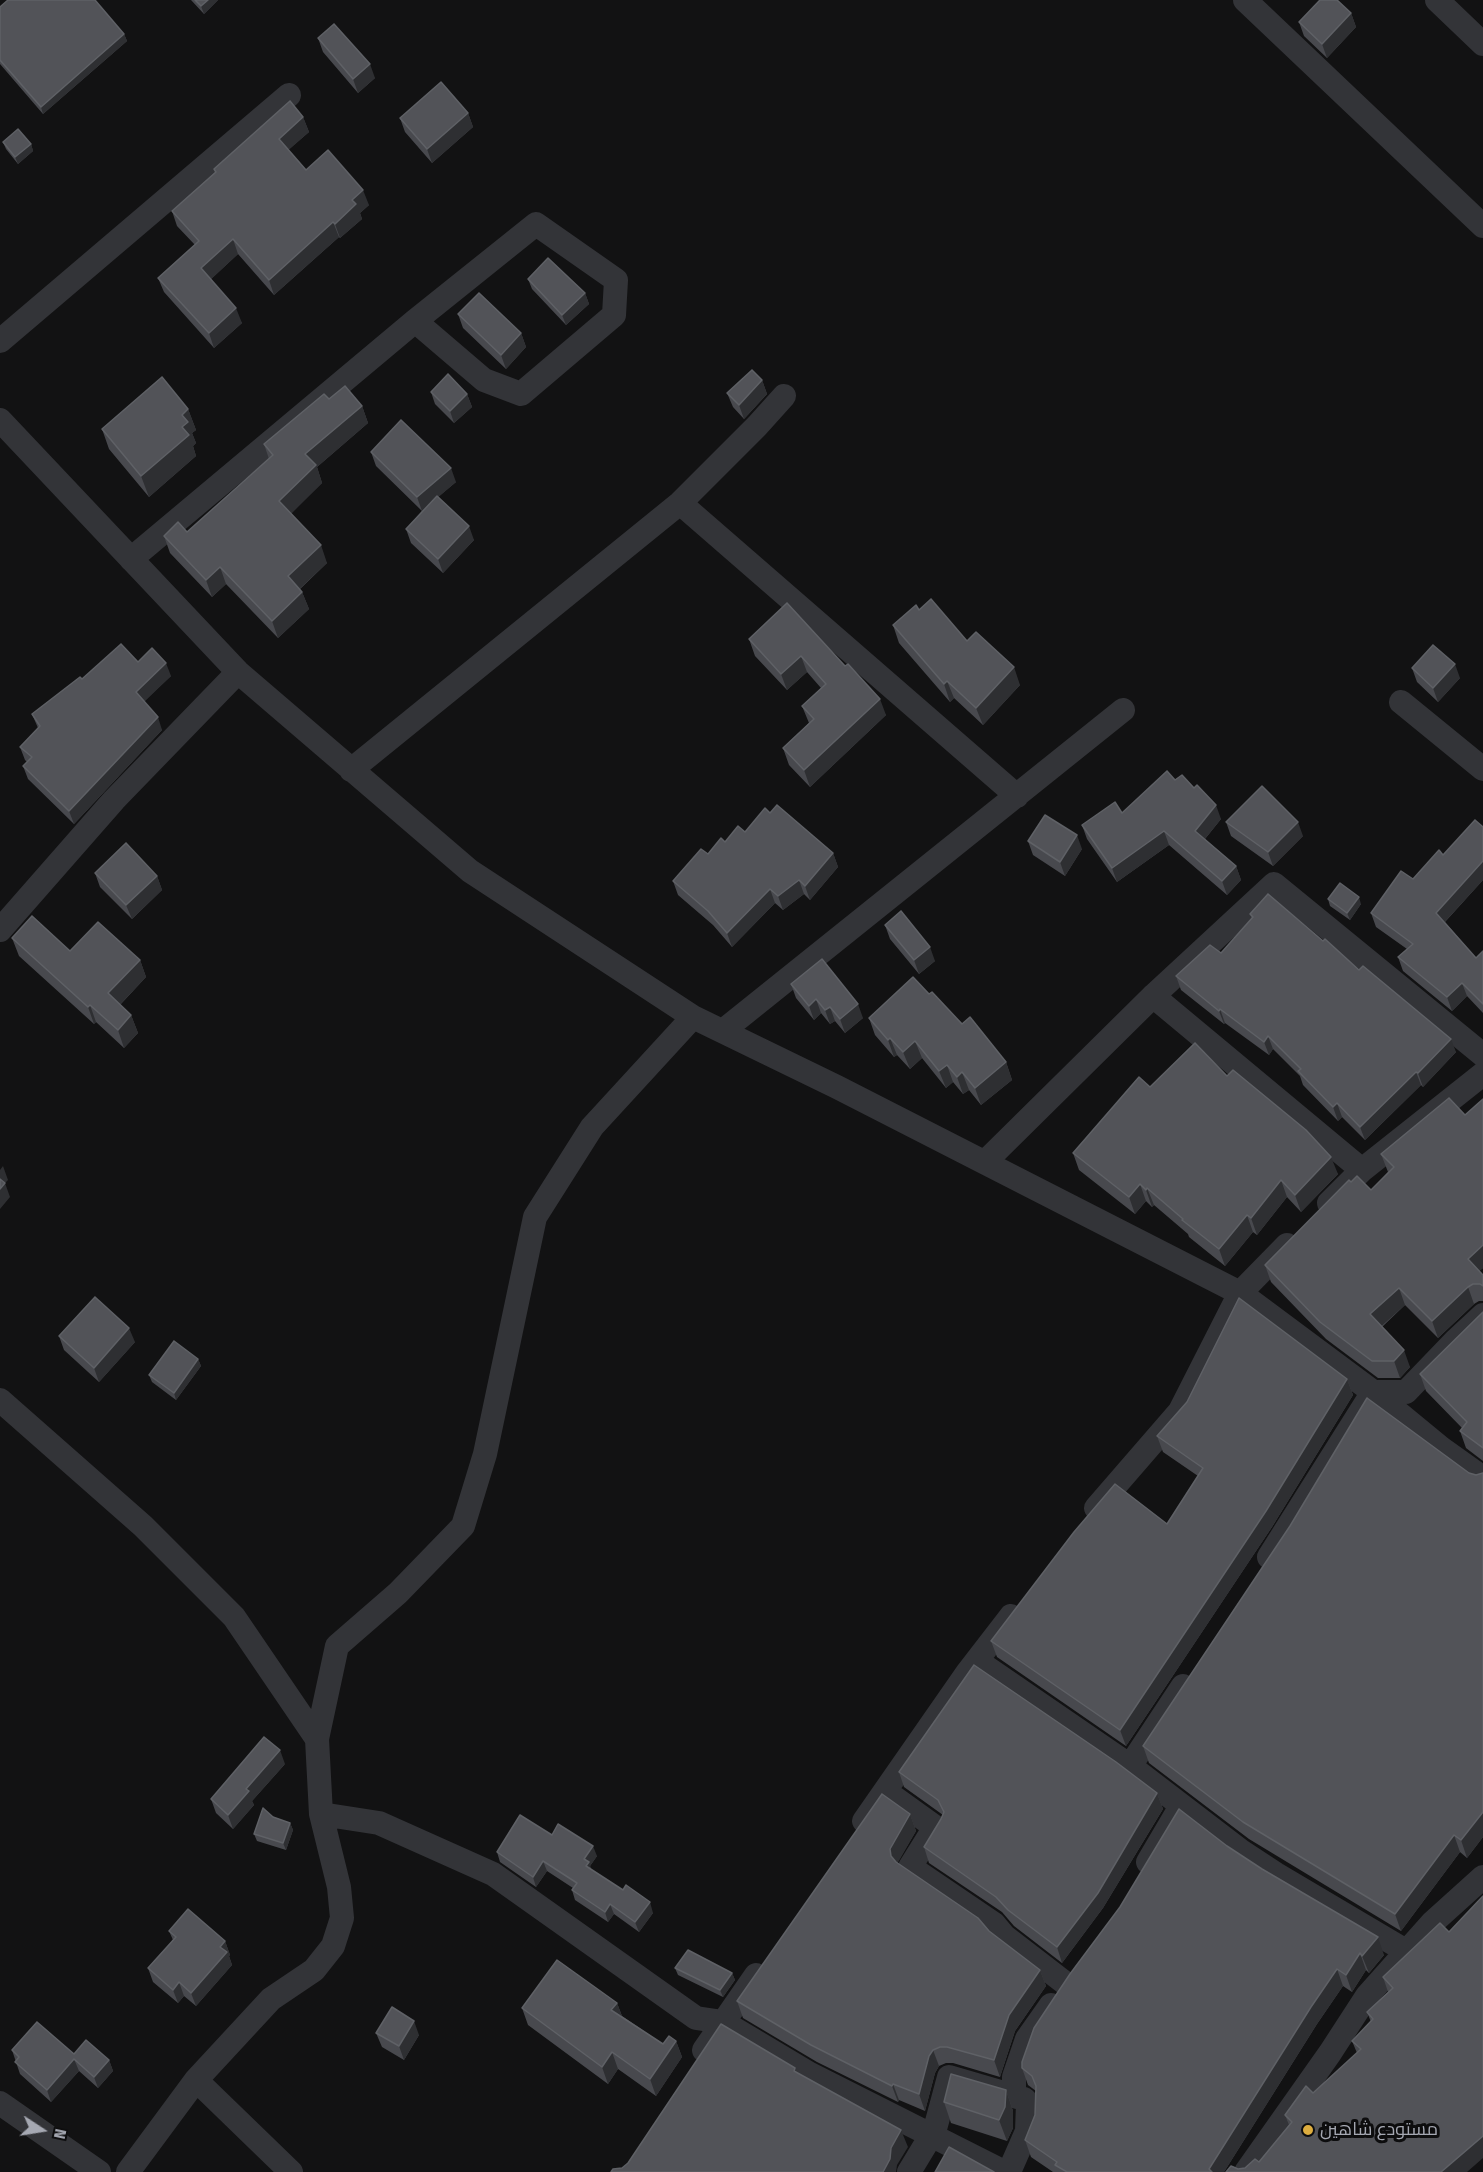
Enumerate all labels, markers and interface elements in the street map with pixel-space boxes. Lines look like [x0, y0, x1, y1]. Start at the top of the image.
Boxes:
north arrow [12, 2100, 72, 2160]
place label: مستودع شاهين [1320, 2119, 1438, 2141]
marker: مستودع شاهين [1301, 2123, 1315, 2137]
text: N [50, 2127, 70, 2141]

